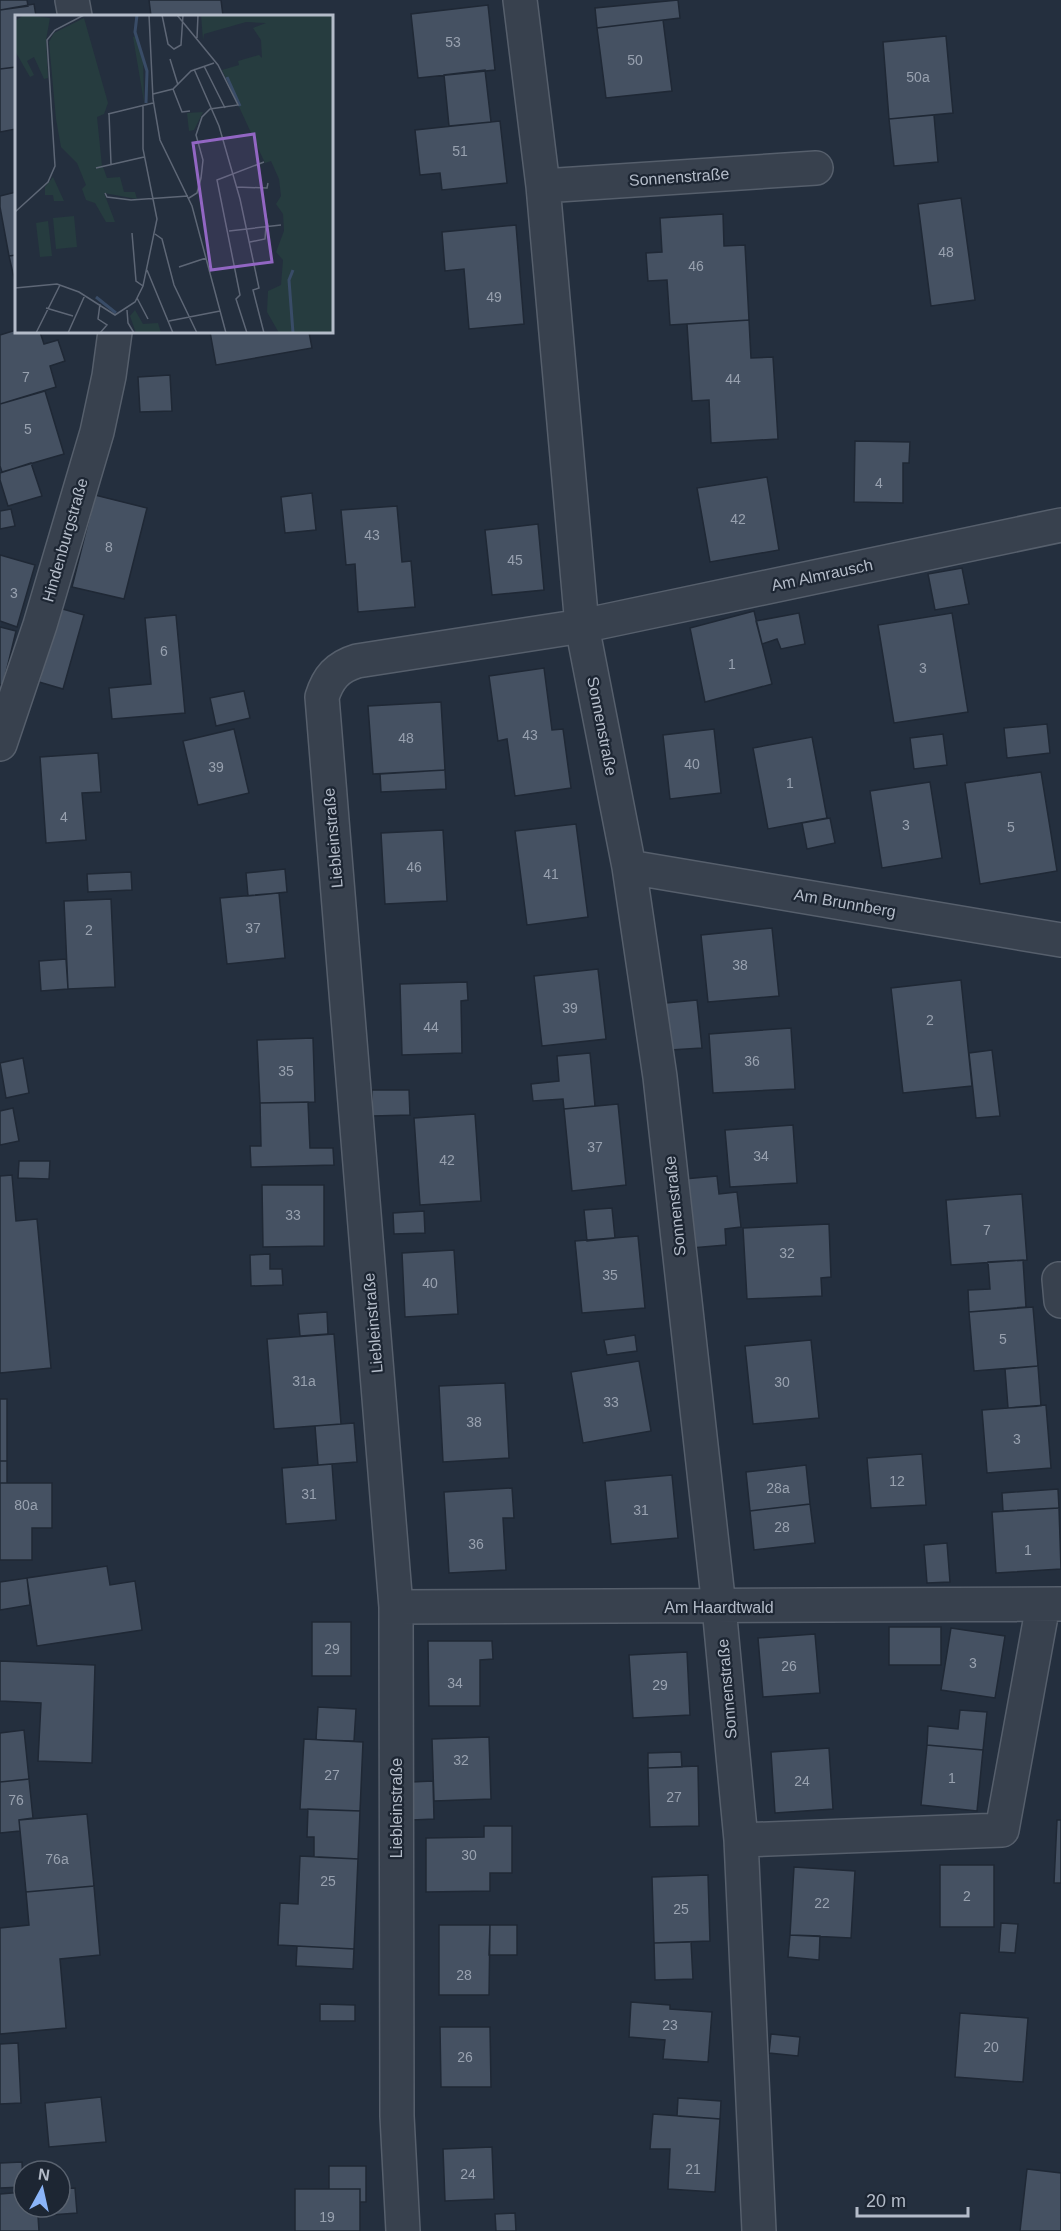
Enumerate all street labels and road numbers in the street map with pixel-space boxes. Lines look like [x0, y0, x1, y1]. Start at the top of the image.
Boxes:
street label: Sonnenstraße [628, 165, 730, 189]
street label: Hindenburgstraße [39, 476, 91, 604]
street label: Am Almrausch [770, 556, 874, 594]
street label: Sonnenstraße [584, 675, 620, 777]
street label: Liebleinstraße [320, 787, 346, 889]
street label: Am Brunnberg [793, 886, 897, 920]
street label: Sonnenstraße [661, 1155, 689, 1257]
street label: Liebleinstraße [360, 1272, 386, 1374]
street label: Am Haardtwald [664, 1599, 774, 1616]
street label: Sonnenstraße [714, 1638, 740, 1740]
street label: Liebleinstraße [388, 1758, 405, 1858]

